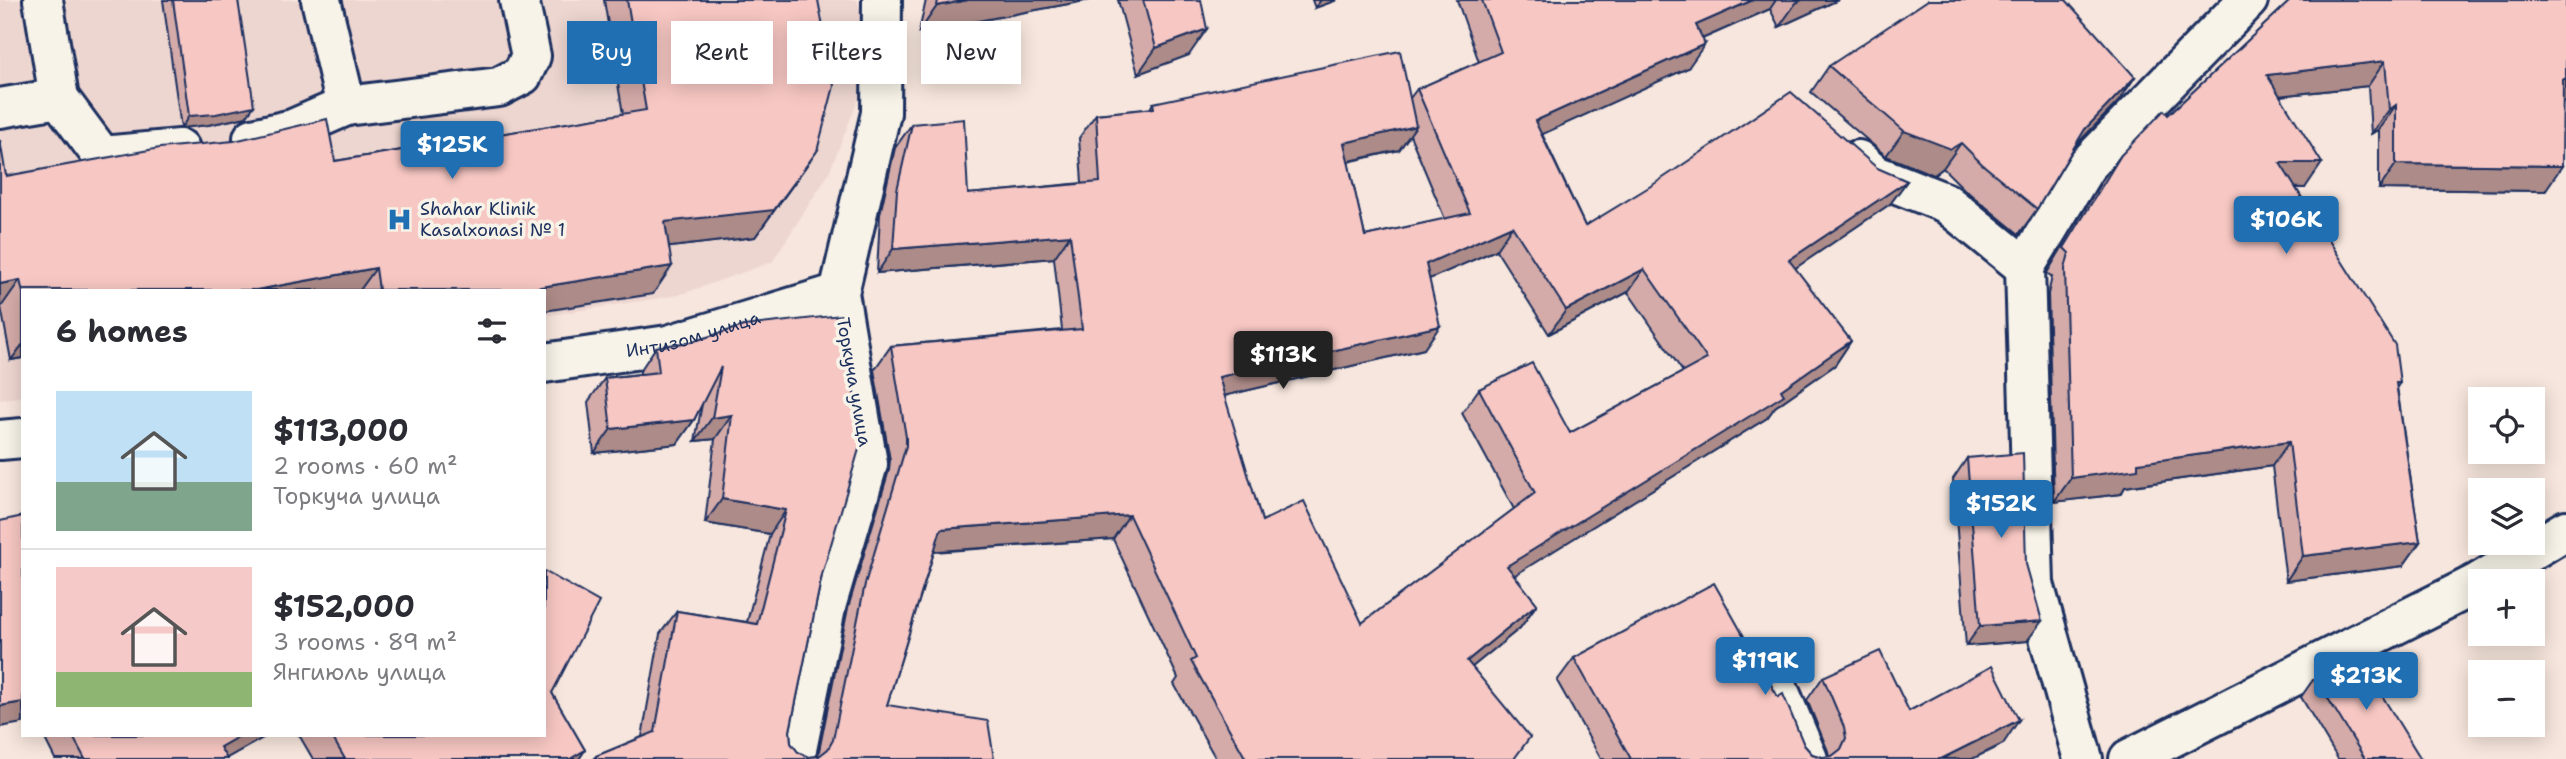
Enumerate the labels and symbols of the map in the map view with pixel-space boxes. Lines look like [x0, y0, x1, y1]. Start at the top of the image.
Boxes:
pin: $125K [403, 122, 501, 181]
pin: $106K [2237, 196, 2335, 256]
place label: Shahar Klinik Kasalxonasi № 1 [420, 197, 565, 242]
hospital icon: Shahar Klinik Kasalxonasi № 1 [386, 205, 414, 233]
street label: Интизом улица [624, 306, 763, 363]
street label: Торкуча улица [831, 316, 877, 448]
pin: $113K [1234, 332, 1332, 391]
pin: $152K [1952, 480, 2050, 540]
pin: $119K [1716, 638, 1814, 697]
pin: $213K [2317, 652, 2415, 712]

